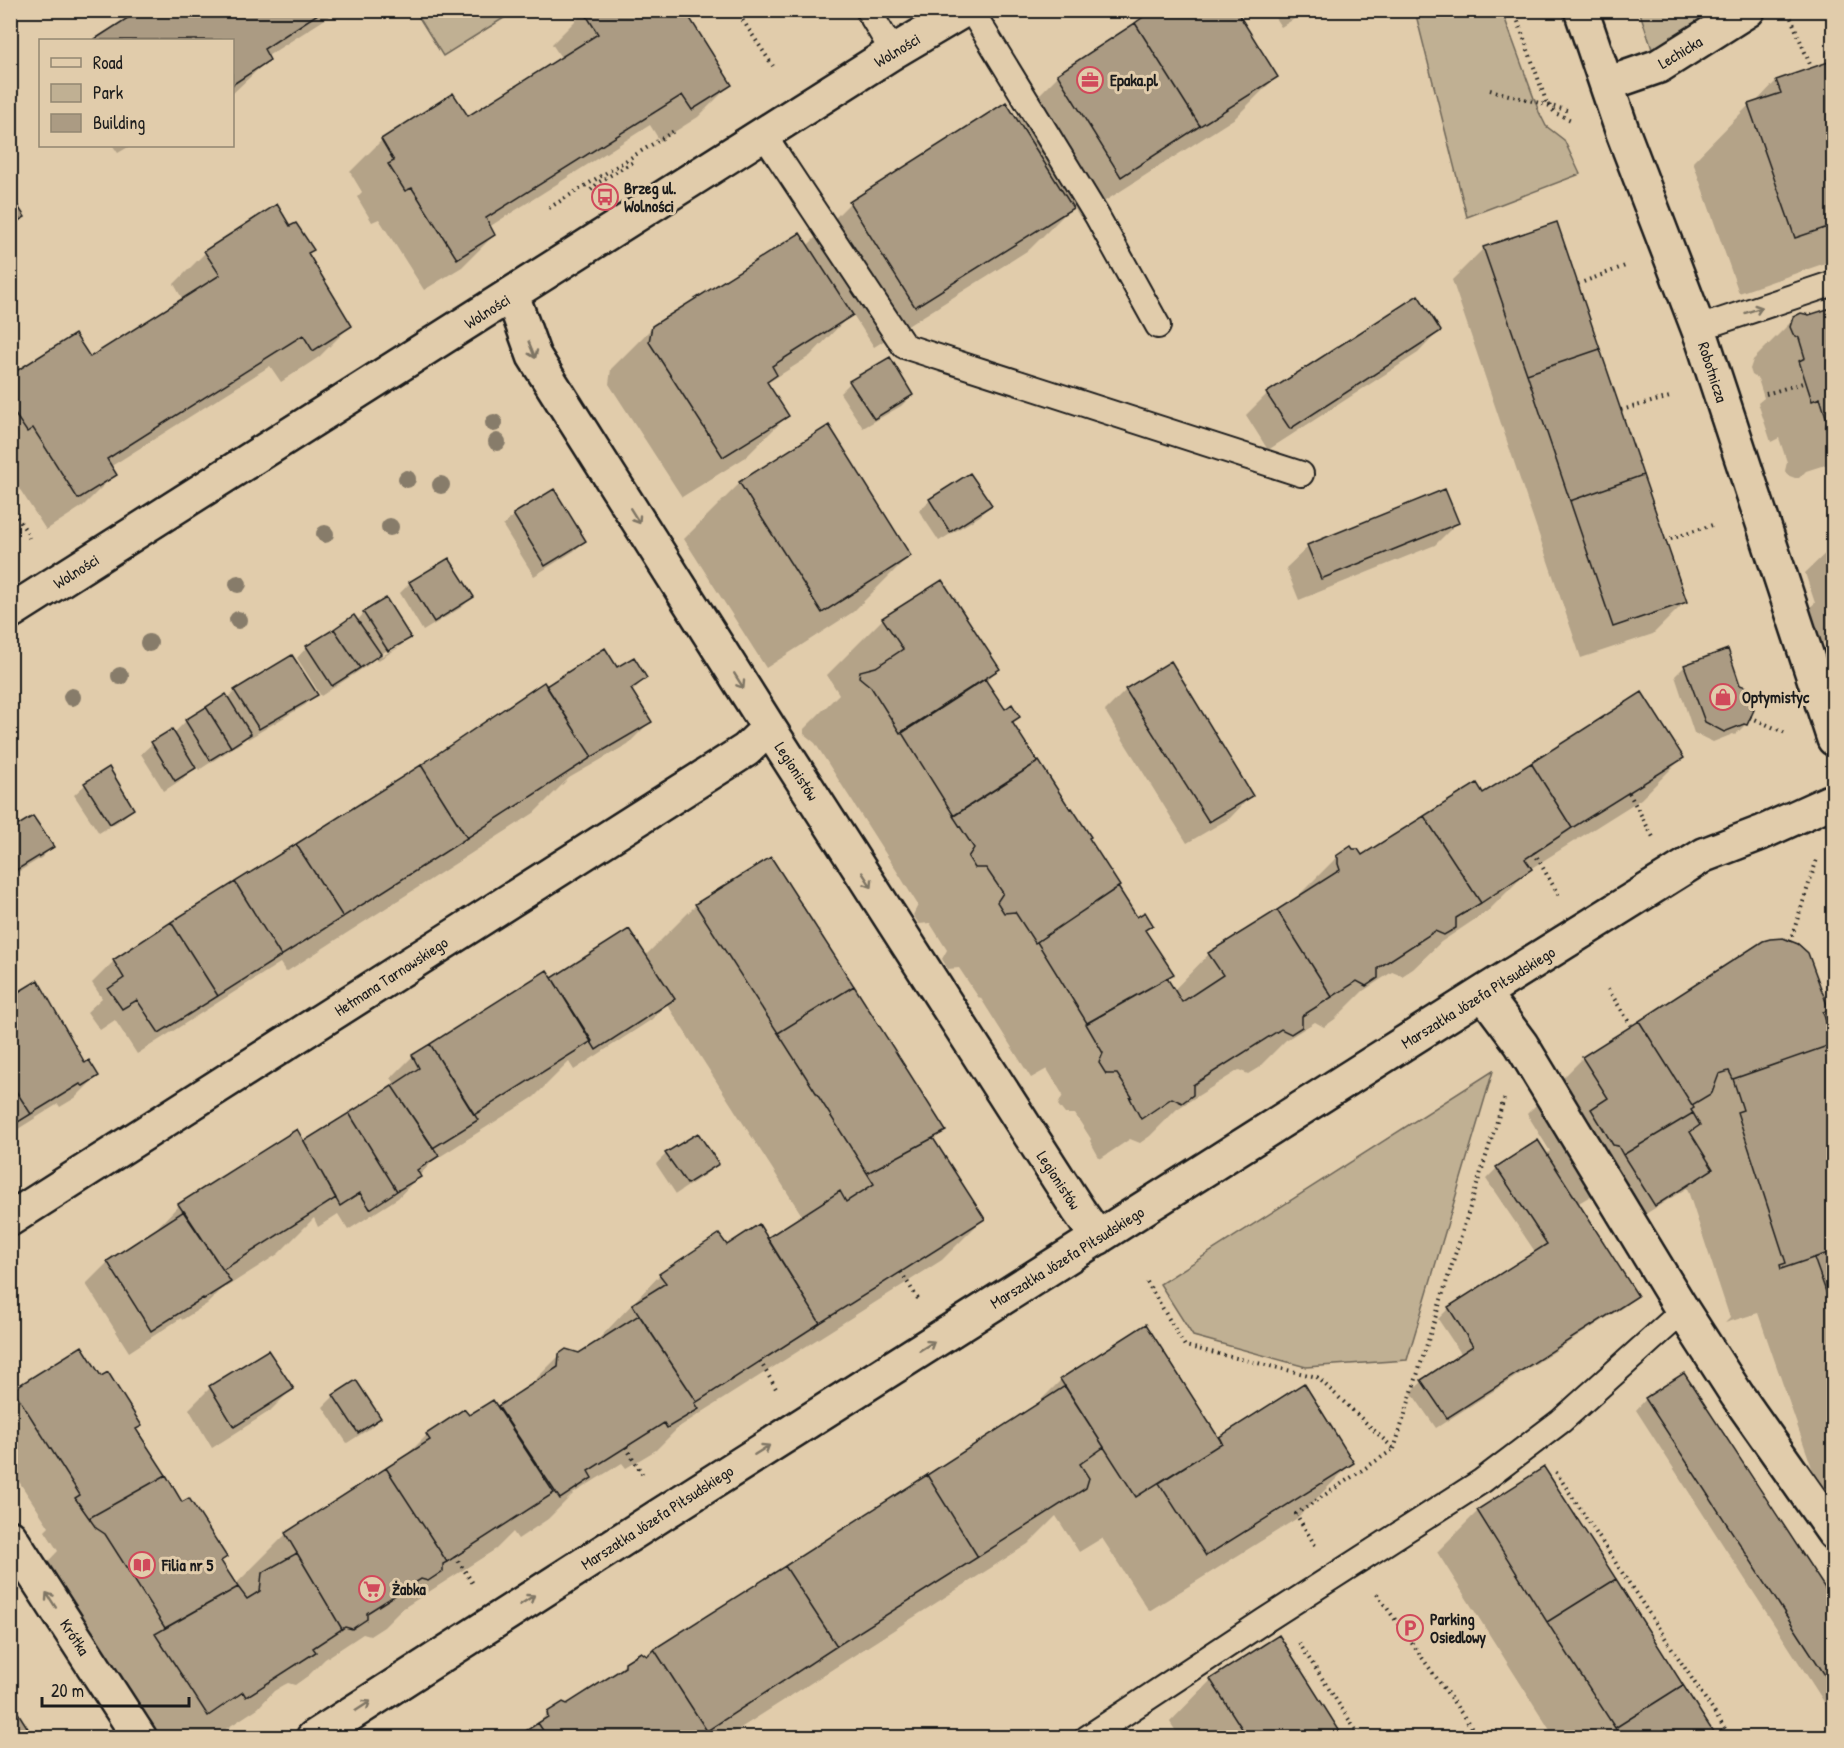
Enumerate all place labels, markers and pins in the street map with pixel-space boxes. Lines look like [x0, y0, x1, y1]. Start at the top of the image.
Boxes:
office icon: Epaka.pl [1075, 65, 1105, 95]
place label: Epaka.pl [1110, 69, 1158, 92]
place label: Brzeg ul. Wolności [624, 177, 676, 217]
bus stop icon: Brzeg ul. Wolności [590, 182, 620, 212]
shop icon: Optymistyc [1708, 682, 1738, 712]
place label: Optymistyc [1742, 686, 1810, 709]
library icon: Filia nr 5 [127, 1550, 157, 1580]
place label: Filia nr 5 [161, 1554, 213, 1576]
supermarket icon: Żabka [357, 1574, 387, 1604]
place label: Żabka [392, 1578, 427, 1600]
place label: Parking Osiedlowy [1430, 1608, 1486, 1649]
parking icon: Parking Osiedlowy [1395, 1613, 1425, 1643]

